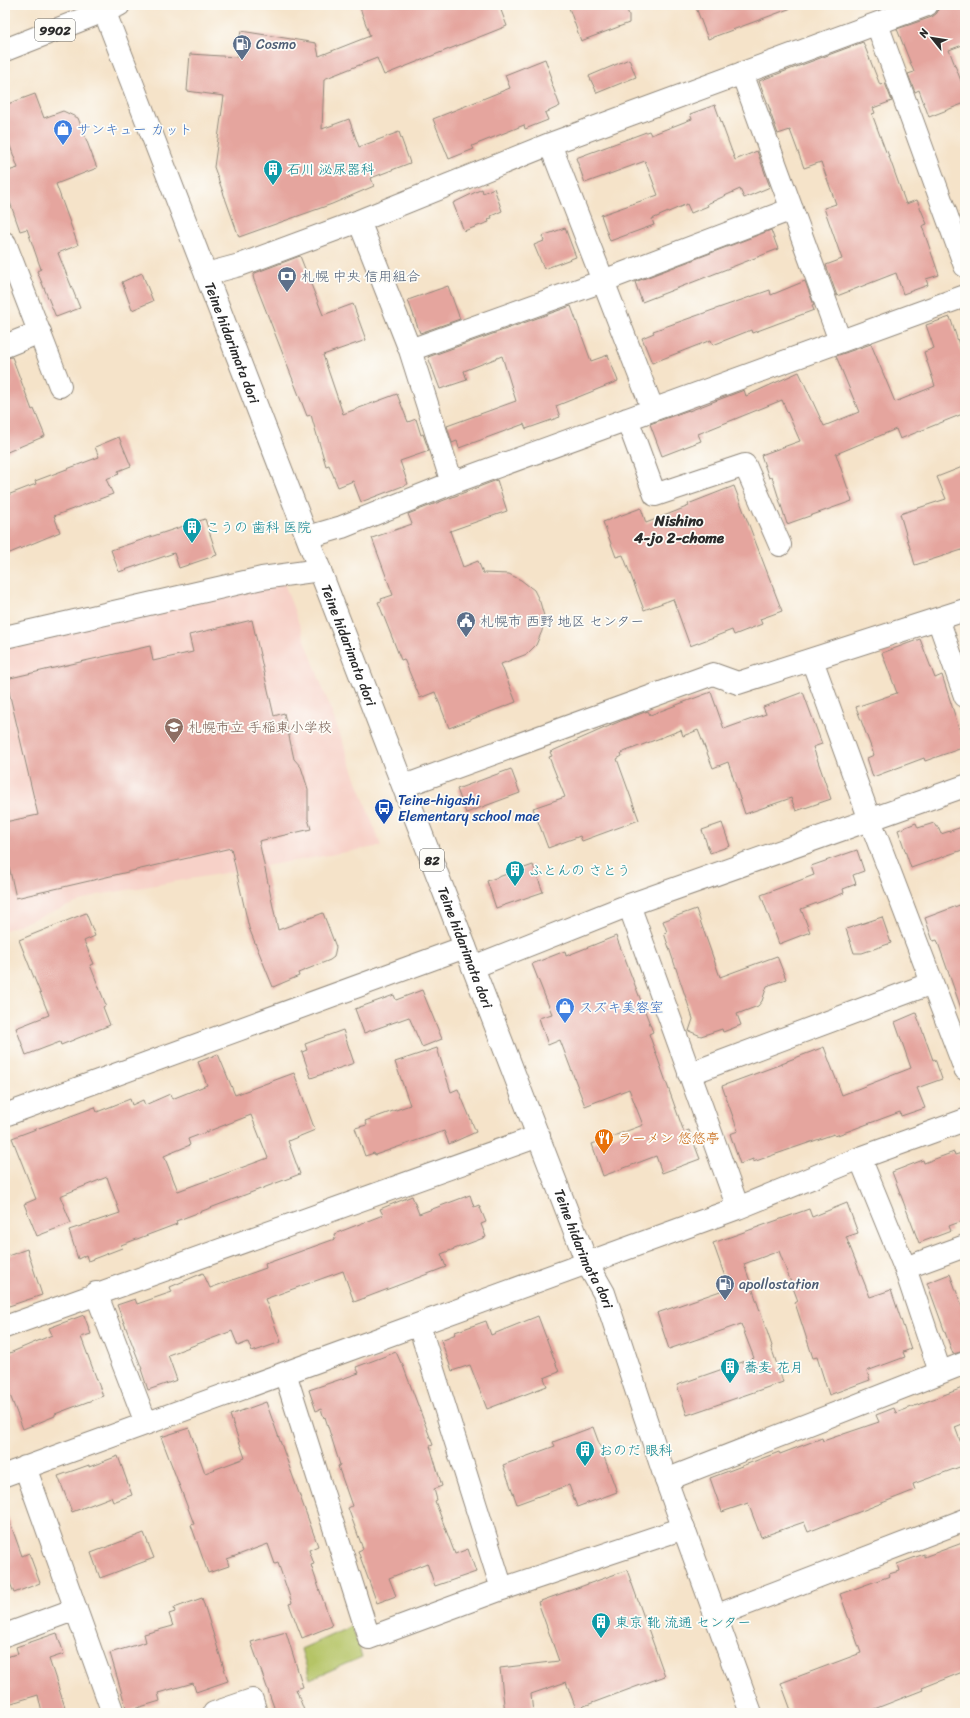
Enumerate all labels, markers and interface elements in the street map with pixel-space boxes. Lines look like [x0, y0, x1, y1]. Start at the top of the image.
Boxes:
north arrow [912, 18, 952, 58]
road number: 9902 [35, 19, 75, 41]
text: N [913, 25, 934, 42]
place label: Cosmo [256, 32, 296, 57]
fuel station icon: Cosmo [231, 33, 253, 61]
place label: サンキュー カット [77, 117, 193, 142]
shop icon: サンキュー カット [52, 118, 74, 146]
place label: 石川 泌尿器科 [287, 157, 375, 182]
building icon: 石川 泌尿器科 [262, 158, 284, 186]
place label: 札幌 中央 信用組合 [301, 264, 420, 289]
bank icon: 札幌 中央 信用組合 [276, 265, 298, 293]
street label: Teine hidarimata dori [197, 278, 267, 408]
district label: Nishino 4-jo 2-chome [633, 508, 725, 551]
place label: こうの 歯科 医院 [206, 515, 311, 540]
building icon: こうの 歯科 医院 [181, 516, 203, 544]
street label: Teine hidarimata dori [314, 580, 384, 711]
place label: 札幌市 西野 地区 センター [480, 609, 644, 634]
public building icon: 札幌市 西野 地区 センター [455, 610, 477, 638]
place label: 札幌市立 手稲東小学校 [188, 715, 332, 740]
school or university icon: 札幌市立 手稲東小学校 [163, 716, 185, 744]
place label: Teine-higashi Elementary school mae [398, 788, 540, 829]
bus stop icon: Teine-higashi Elementary school mae [373, 797, 395, 825]
road number: 82 [420, 849, 444, 871]
place label: ふとんの さとう [529, 858, 631, 883]
building icon: ふとんの さとう [504, 859, 526, 887]
street label: Teine hidarimata dori [430, 883, 501, 1013]
place label: スズキ美容室 [579, 995, 664, 1020]
shop icon: スズキ美容室 [554, 996, 576, 1024]
place label: ラーメン 悠悠亭 [618, 1126, 720, 1151]
restaurant icon: ラーメン 悠悠亭 [593, 1127, 615, 1155]
street label: Teine hidarimata dori [547, 1185, 621, 1313]
place label: apollostation [739, 1272, 819, 1297]
fuel station icon: apollostation [714, 1273, 736, 1301]
place label: 蕎麦 花月 [744, 1355, 804, 1380]
building icon: 蕎麦 花月 [719, 1356, 741, 1384]
place label: おのだ 眼科 [599, 1438, 673, 1463]
building icon: おのだ 眼科 [574, 1439, 596, 1467]
place label: 東京 靴 流通 センター [615, 1610, 751, 1635]
building icon: 東京 靴 流通 センター [590, 1611, 612, 1639]

